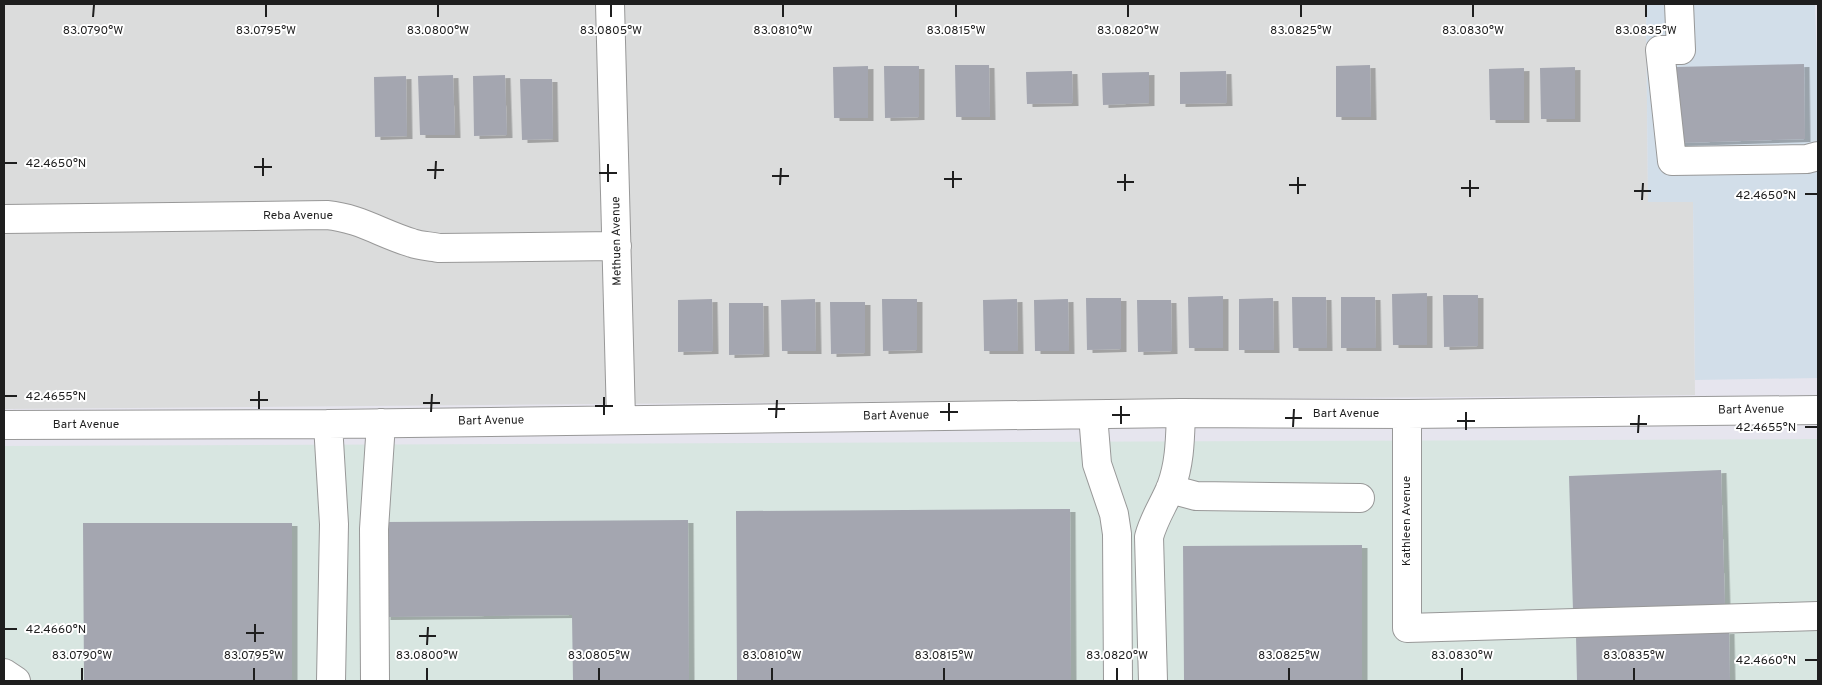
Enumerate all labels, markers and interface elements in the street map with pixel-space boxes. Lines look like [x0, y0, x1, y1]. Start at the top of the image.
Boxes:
text: 83.0790°W [63, 23, 123, 39]
text: 83.0795°W [236, 23, 296, 39]
text: 83.0800°W [407, 23, 469, 39]
text: 83.0805°W [580, 23, 642, 39]
text: 83.0810°W [753, 23, 813, 39]
text: 83.0815°W [926, 23, 986, 39]
text: 83.0820°W [1097, 23, 1159, 39]
text: 83.0825°W [1270, 23, 1332, 39]
text: 83.0830°W [1442, 23, 1504, 39]
text: 83.0835°W [1615, 23, 1677, 39]
text: 42.4650°N [26, 156, 86, 172]
text: 42.4650°N [1736, 188, 1796, 204]
street label: Methuen Avenue [608, 196, 626, 286]
street label: Reba Avenue [263, 208, 333, 224]
text: 42.4655°N [26, 389, 86, 405]
street label: Bart Avenue [1718, 401, 1784, 419]
street label: Bart Avenue [1313, 406, 1379, 422]
street label: Bart Avenue [863, 407, 929, 425]
street label: Bart Avenue [458, 412, 524, 430]
street label: Bart Avenue [53, 417, 119, 433]
text: 42.4655°N [1736, 420, 1796, 436]
street label: Kathleen Avenue [1399, 476, 1415, 566]
text: 42.4660°N [26, 622, 86, 638]
text: 83.0790°W [52, 648, 112, 664]
text: 83.0795°W [224, 648, 284, 664]
text: 83.0800°W [396, 648, 458, 664]
text: 83.0805°W [568, 648, 630, 664]
text: 83.0810°W [742, 648, 802, 664]
text: 83.0815°W [914, 648, 974, 664]
text: 83.0820°W [1086, 648, 1148, 664]
text: 83.0825°W [1258, 648, 1320, 664]
text: 83.0830°W [1431, 648, 1493, 664]
text: 83.0835°W [1603, 648, 1665, 664]
text: 42.4660°N [1736, 653, 1796, 669]

